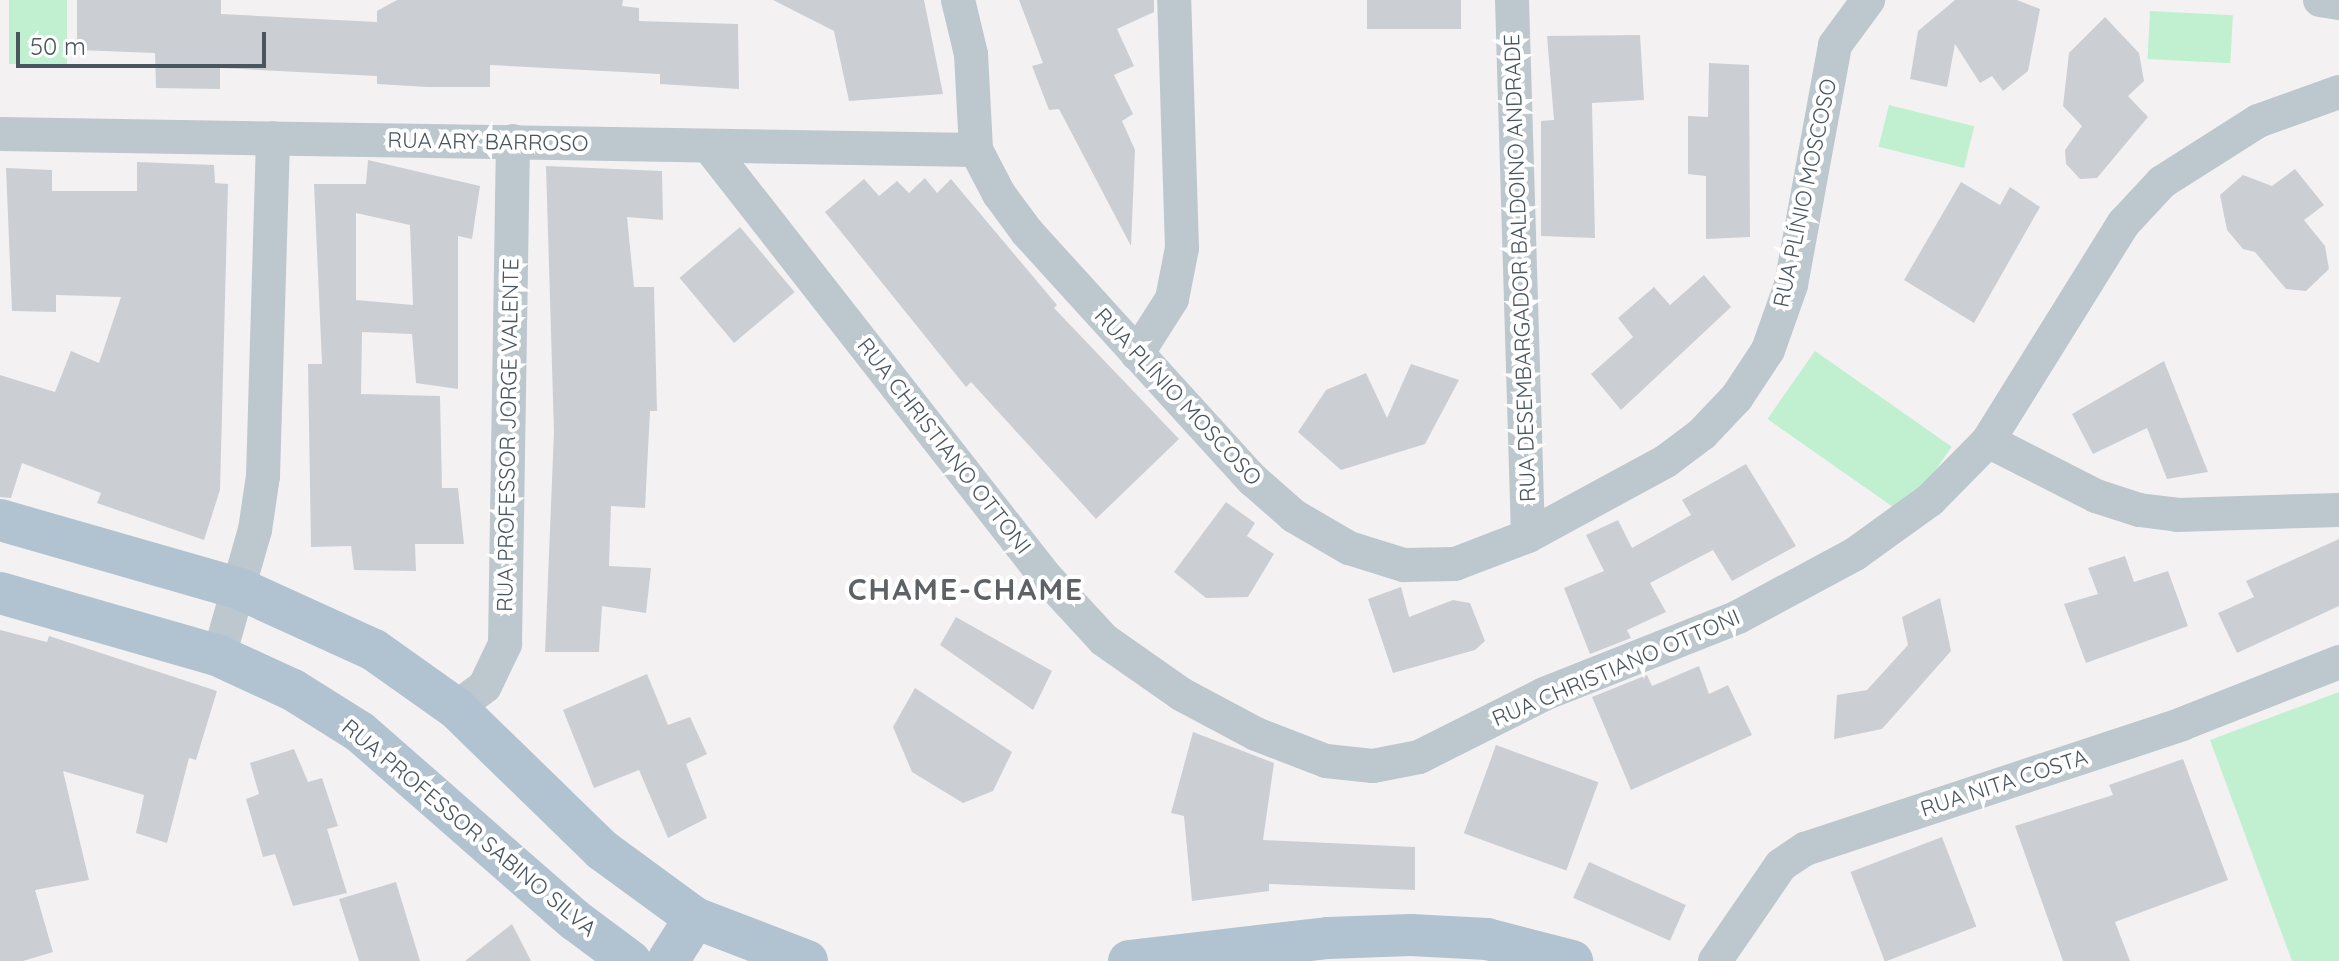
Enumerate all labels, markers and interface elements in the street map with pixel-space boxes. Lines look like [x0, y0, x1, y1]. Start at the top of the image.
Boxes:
scale bar [20, 16, 270, 66]
text: 50 m [30, 31, 86, 61]
street label: RUA DESEMBARGADOR BALDOINO ANDRADE [1499, 33, 1541, 503]
street label: RUA PLÍNIO MOSCOSO [1768, 76, 1842, 310]
street label: RUA ARY BARROSO [387, 127, 589, 157]
street label: RUA PROFESSOR JORGE VALENTE [492, 258, 524, 612]
street label: RUA PLÍNIO MOSCOSO [1089, 303, 1267, 491]
street label: RUA CHRISTIANO OTTONI [852, 333, 1036, 559]
district label: CHAME-CHAME [848, 571, 1084, 607]
street label: RUA CHRISTIANO OTTONI [1488, 604, 1744, 732]
street label: RUA PROFESSOR SABINO SILVA [336, 714, 602, 942]
street label: RUA NITA COSTA [1917, 744, 2091, 822]

